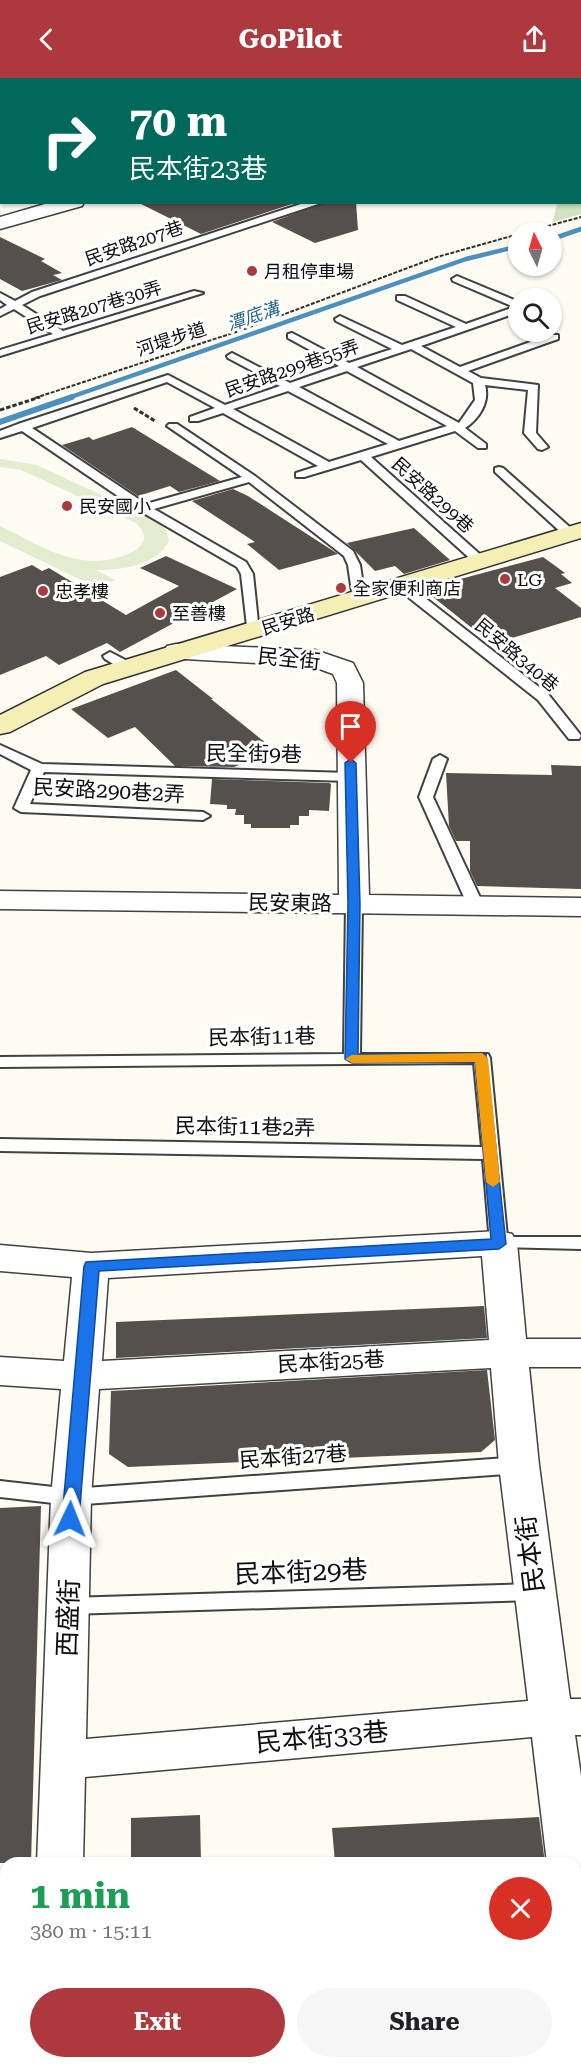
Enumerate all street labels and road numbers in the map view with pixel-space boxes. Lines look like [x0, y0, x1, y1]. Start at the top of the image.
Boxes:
street label: 民安路207巷 [82, 216, 186, 270]
street label: 民安路207巷30弄 [24, 276, 164, 338]
street label: 河堤步道 [134, 318, 208, 360]
street label: 民安路299巷55弄 [222, 335, 362, 401]
street label: 民安路299巷 [388, 453, 478, 537]
street label: 民安路 [259, 603, 317, 639]
street label: 民安路340巷 [471, 614, 563, 696]
street label: 民全街 [256, 644, 322, 674]
street label: 民全街9巷 [206, 741, 302, 767]
street label: 民安路290巷2弄 [32, 775, 186, 807]
street label: 民安東路 [248, 890, 332, 916]
street label: 民本街11巷 [208, 1024, 316, 1050]
street label: 民本街11巷2弄 [175, 1114, 315, 1140]
street label: 民本街25巷 [277, 1347, 385, 1377]
street label: 民本街27巷 [239, 1441, 347, 1473]
street label: 民本街 [510, 1513, 550, 1595]
street label: 民本街29巷 [234, 1555, 368, 1589]
street label: 西盛街 [52, 1578, 84, 1658]
street label: 民本街33巷 [254, 1716, 390, 1758]

